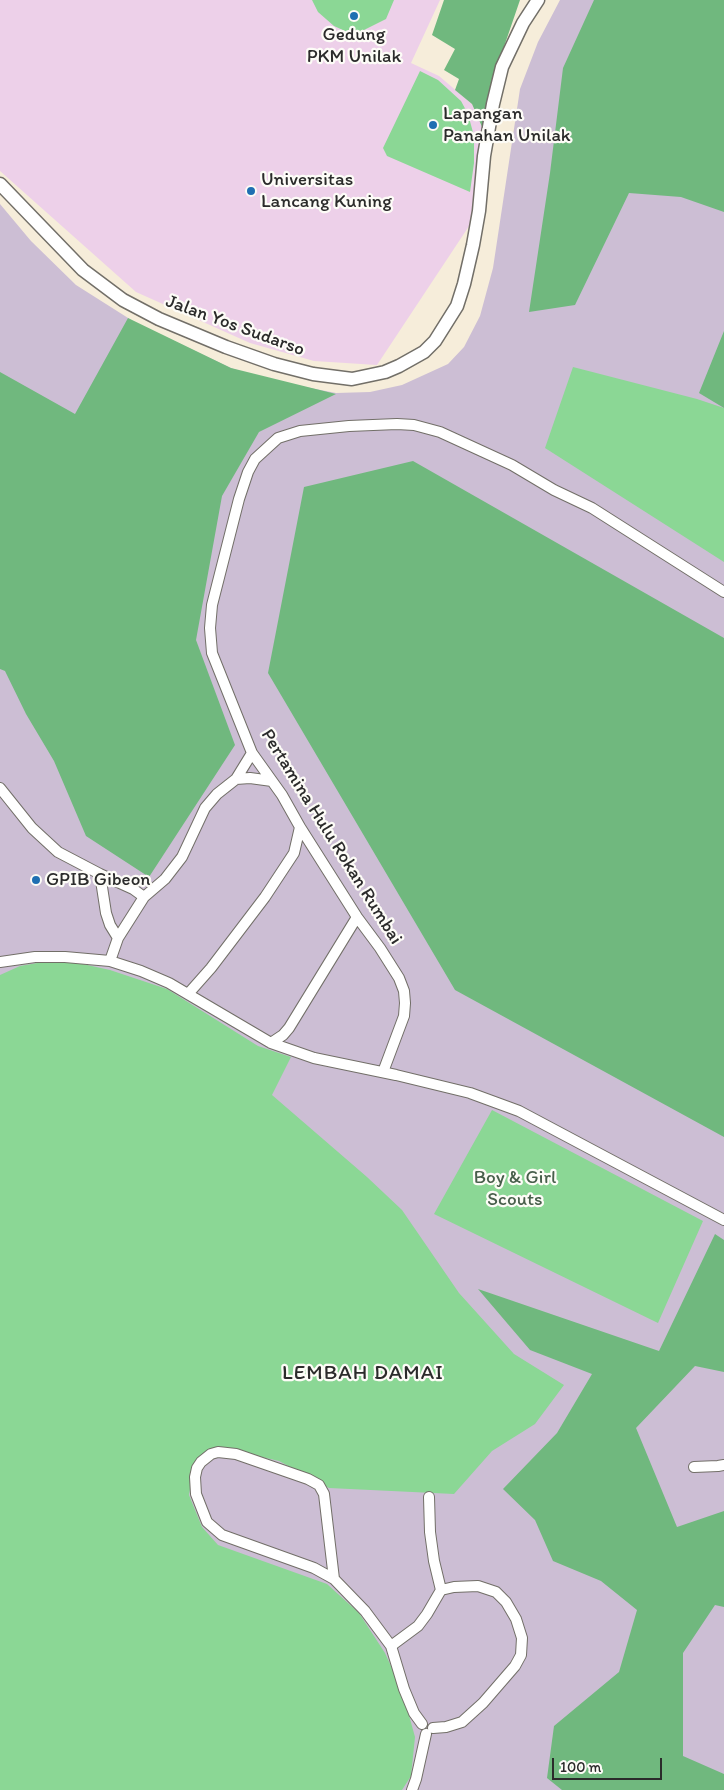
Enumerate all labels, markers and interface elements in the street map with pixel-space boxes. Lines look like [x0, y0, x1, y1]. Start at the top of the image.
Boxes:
marker: Gedung PKM Unilak [348, 10, 360, 22]
place label: Gedung PKM Unilak [307, 24, 401, 68]
place label: Lapangan Panahan Unilak [443, 103, 571, 147]
marker: Lapangan Panahan Unilak [427, 119, 439, 131]
place label: Universitas Lancang Kuning [261, 169, 392, 213]
marker: Universitas Lancang Kuning [245, 185, 257, 197]
street label: Jalan Yos Sudarso [162, 290, 308, 362]
street label: Pertamina Hulu Rokan Rumbai [255, 725, 407, 949]
place label: GPIB Gibeon [46, 869, 150, 891]
marker: GPIB Gibeon [30, 874, 42, 886]
park label: Boy & Girl Scouts [474, 1167, 556, 1211]
district label: LEMBAH DAMAI [280, 1361, 446, 1387]
scale bar [554, 1748, 664, 1780]
text: 100 m [560, 1758, 601, 1776]

